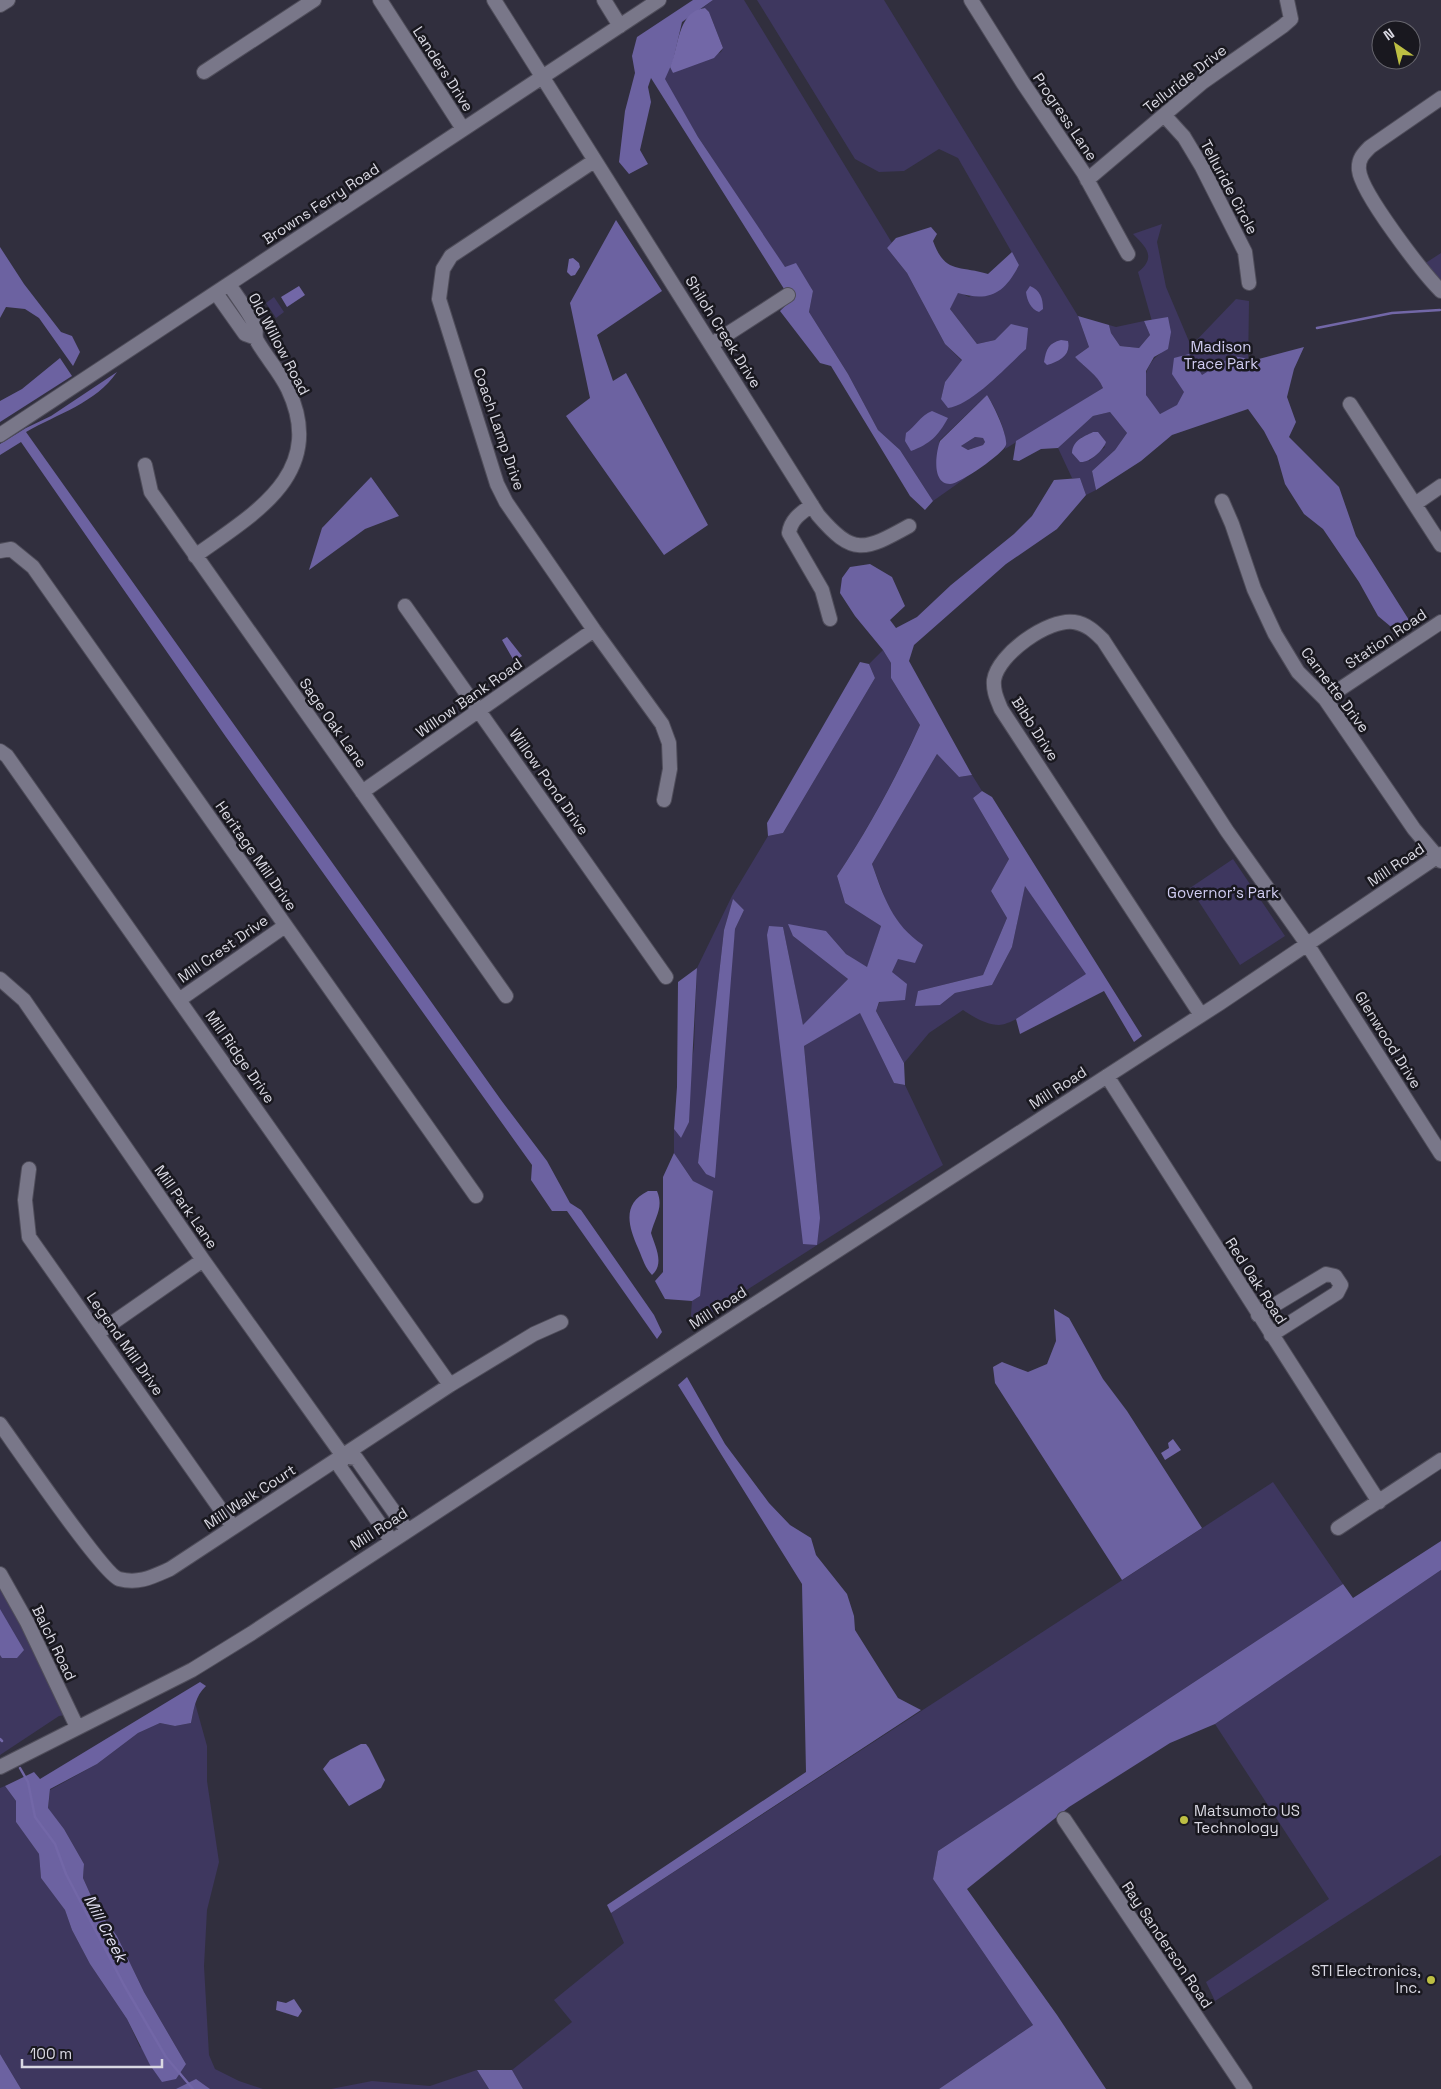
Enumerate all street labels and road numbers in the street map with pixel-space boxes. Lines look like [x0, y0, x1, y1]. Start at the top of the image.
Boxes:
street label: Landers Drive [409, 23, 478, 115]
street label: Telluride Drive [1139, 40, 1230, 117]
street label: Progress Lane [1029, 69, 1102, 164]
street label: Telluride Circle [1196, 136, 1262, 238]
street label: Browns Ferry Road [259, 159, 383, 248]
street label: Shiloh Creek Drive [681, 272, 766, 391]
street label: Old Willow Road [245, 289, 314, 398]
street label: Coach Lamp Drive [470, 365, 529, 493]
street label: Station Road [1341, 604, 1430, 673]
street label: Carnette Drive [1297, 643, 1374, 736]
street label: Willow Bank Road [412, 654, 526, 741]
street label: Sage Oak Lane [295, 674, 372, 771]
street label: Bibb Drive [1008, 693, 1063, 764]
street label: Willow Pond Drive [506, 725, 593, 839]
street label: Heritage Mill Drive [211, 797, 301, 914]
street label: Mill Road [1364, 839, 1428, 891]
street label: Mill Crest Drive [174, 910, 272, 987]
street label: Glenwood Drive [1351, 987, 1426, 1092]
street label: Mill Ridge Drive [201, 1007, 280, 1107]
street label: Mill Road [1025, 1062, 1090, 1113]
street label: Mill Park Lane [151, 1161, 222, 1252]
street label: Red Oak Road [1221, 1234, 1291, 1328]
street label: Mill Road [685, 1282, 750, 1333]
street label: Legend Mill Drive [83, 1288, 168, 1399]
street label: Mill Walk Court [200, 1460, 299, 1533]
street label: Mill Road [346, 1503, 411, 1554]
street label: Balch Road [28, 1602, 81, 1683]
street label: Ray Sanderson Road [1118, 1878, 1217, 2012]

